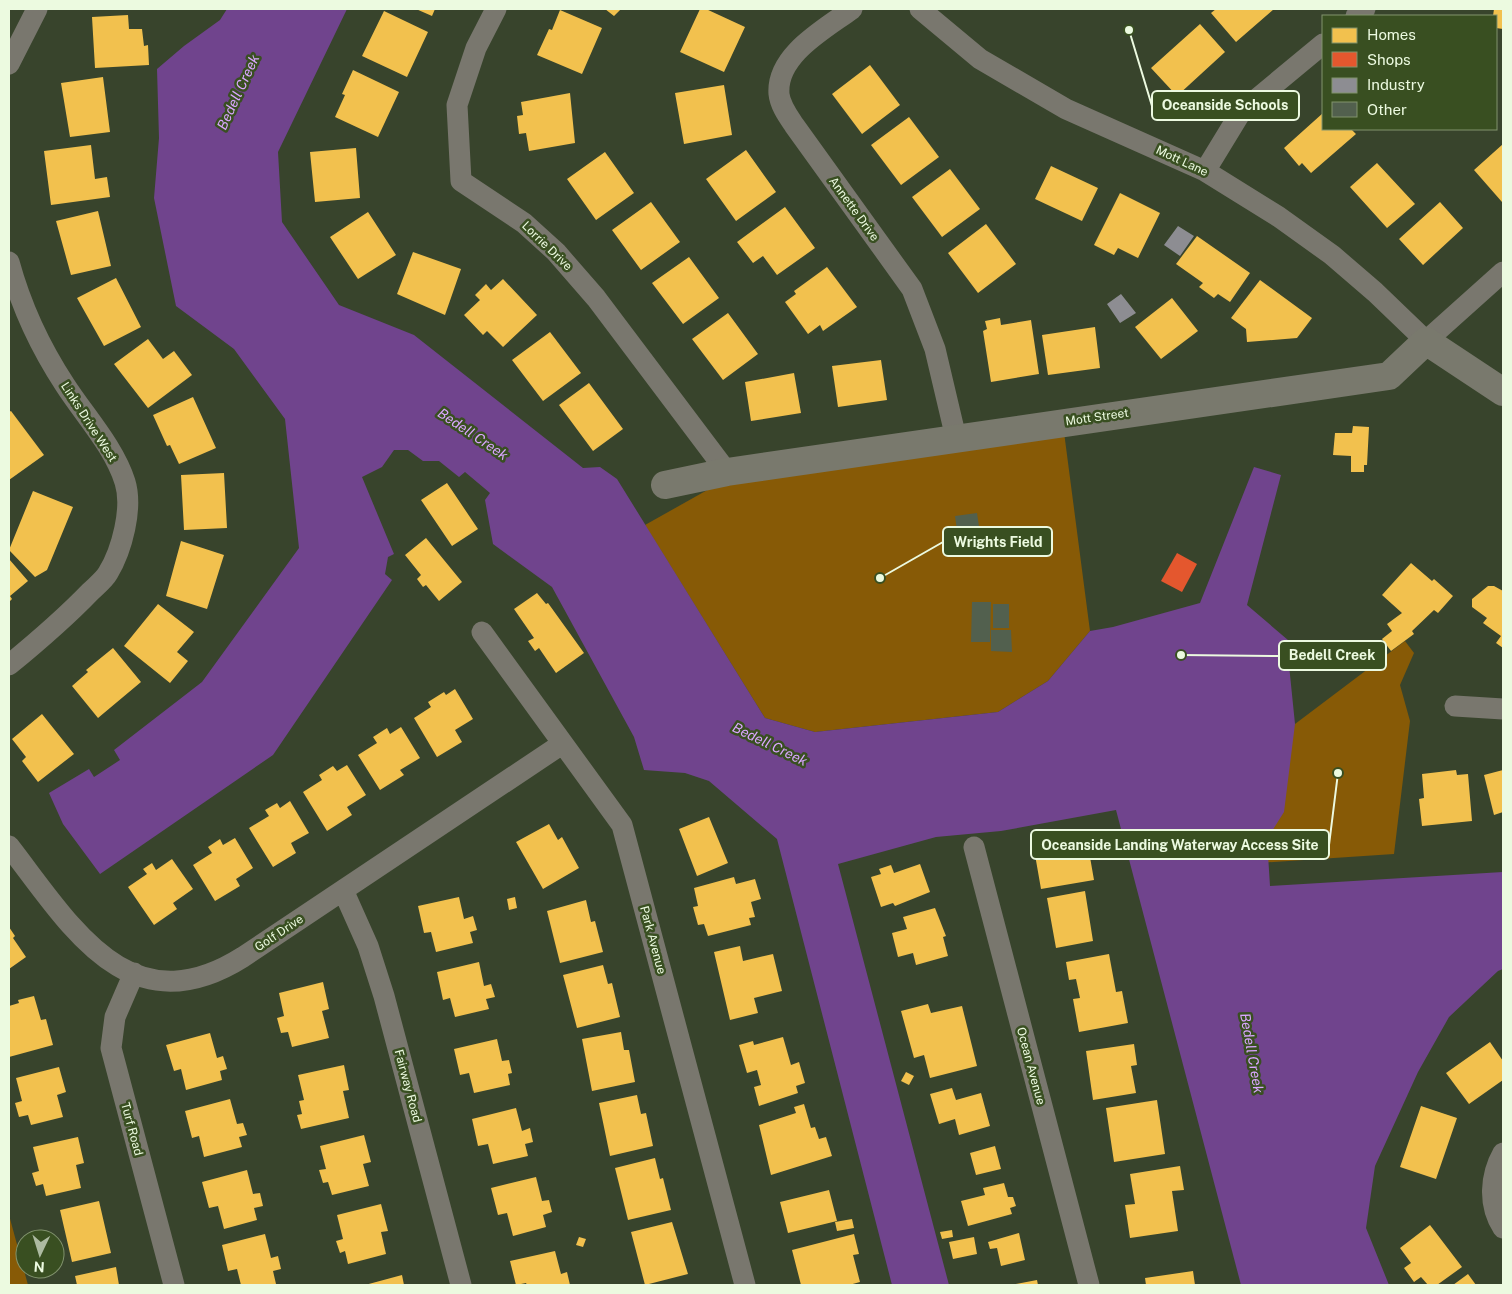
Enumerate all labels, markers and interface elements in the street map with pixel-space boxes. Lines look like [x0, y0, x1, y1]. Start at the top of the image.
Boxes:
legend [1322, 15, 1497, 130]
text: Homes [1367, 26, 1416, 43]
water label: Bedell Creek [214, 51, 263, 132]
text: Shops [1367, 51, 1411, 68]
text: Industry [1367, 76, 1425, 93]
callout: Oceanside Schools [1152, 91, 1299, 120]
text: Oceanside Schools [1162, 97, 1288, 113]
text: Other [1367, 101, 1407, 118]
street label: Mott Lane [1154, 143, 1210, 179]
street label: Annette Drive [826, 174, 882, 244]
street label: Lorrie Drive [519, 219, 575, 273]
street label: Links Drive West [58, 380, 120, 465]
water label: Bedell Creek [435, 405, 511, 464]
street label: Mott Street [1064, 406, 1130, 428]
callout: Wrights Field [943, 527, 1052, 556]
text: Wrights Field [954, 534, 1043, 550]
callout: Bedell Creek [1279, 641, 1386, 670]
text: Bedell Creek [1289, 647, 1375, 663]
water label: Bedell Creek [730, 719, 810, 769]
callout: Oceanside Landing Waterway Access Site [1031, 830, 1329, 859]
text: Oceanside Landing Waterway Access Site [1041, 837, 1319, 853]
street label: Park Avenue [637, 905, 669, 976]
street label: Golf Drive [252, 912, 306, 954]
water label: Bedell Creek [1237, 1012, 1267, 1095]
street label: Ocean Avenue [1014, 1026, 1048, 1106]
street label: Fairway Road [392, 1048, 424, 1124]
street label: Turf Road [118, 1101, 146, 1157]
north arrow [15, 1229, 65, 1279]
text: N [33, 1259, 45, 1275]

